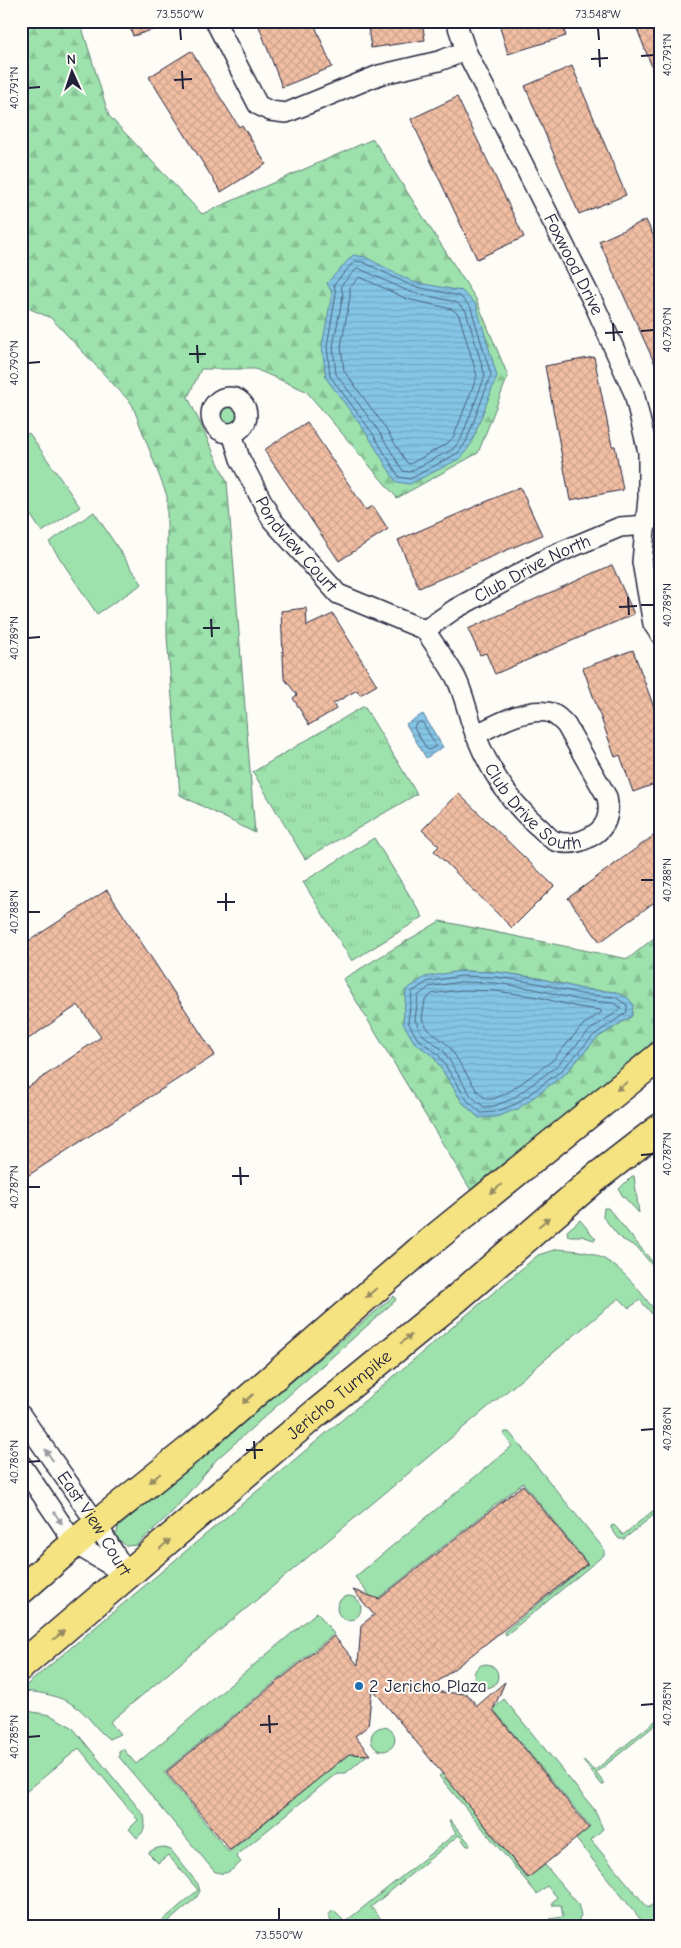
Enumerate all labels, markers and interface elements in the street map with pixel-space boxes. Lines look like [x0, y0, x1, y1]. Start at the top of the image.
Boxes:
text: 73.550°W [156, 7, 204, 21]
text: 73.548°W [575, 7, 621, 21]
text: 40.791°N [660, 34, 674, 76]
north arrow [48, 48, 98, 98]
text: N [66, 51, 76, 68]
text: 40.791°N [7, 67, 21, 109]
street label: Foxwood Drive [540, 210, 608, 318]
text: 40.790°N [660, 307, 674, 353]
text: 40.790°N [7, 340, 21, 386]
street label: Pondview Court [251, 493, 342, 597]
street label: Club Drive North [470, 530, 594, 607]
text: 40.789°N [660, 583, 674, 627]
text: 40.789°N [7, 616, 21, 660]
street label: Club Drive South [480, 759, 583, 854]
text: 40.788°N [660, 858, 674, 902]
text: 40.788°N [7, 890, 21, 934]
one-way arrow [616, 1081, 629, 1092]
text: 40.787°N [660, 1132, 674, 1176]
text: 40.787°N [7, 1165, 21, 1209]
one-way arrow [489, 1183, 502, 1194]
one-way arrow [537, 1217, 550, 1228]
one-way arrow [365, 1287, 377, 1298]
one-way arrow [400, 1333, 413, 1344]
street label: Jericho Turnpike [282, 1346, 396, 1444]
one-way arrow [242, 1394, 255, 1405]
text: 40.786°N [660, 1407, 674, 1451]
text: 40.786°N [7, 1440, 21, 1484]
one-way arrow [44, 1448, 54, 1462]
street label: East View Court [53, 1467, 136, 1580]
one-way arrow [149, 1472, 162, 1483]
one-way arrow [53, 1512, 63, 1525]
one-way arrow [159, 1539, 171, 1550]
one-way arrow [52, 1629, 64, 1641]
place label: 2 Jericho Plaza [369, 1676, 487, 1697]
marker: 2 Jericho Plaza [353, 1680, 365, 1692]
text: 40.785°N [660, 1682, 674, 1726]
text: 40.785°N [7, 1715, 21, 1759]
text: 73.550°W [255, 1928, 303, 1942]

